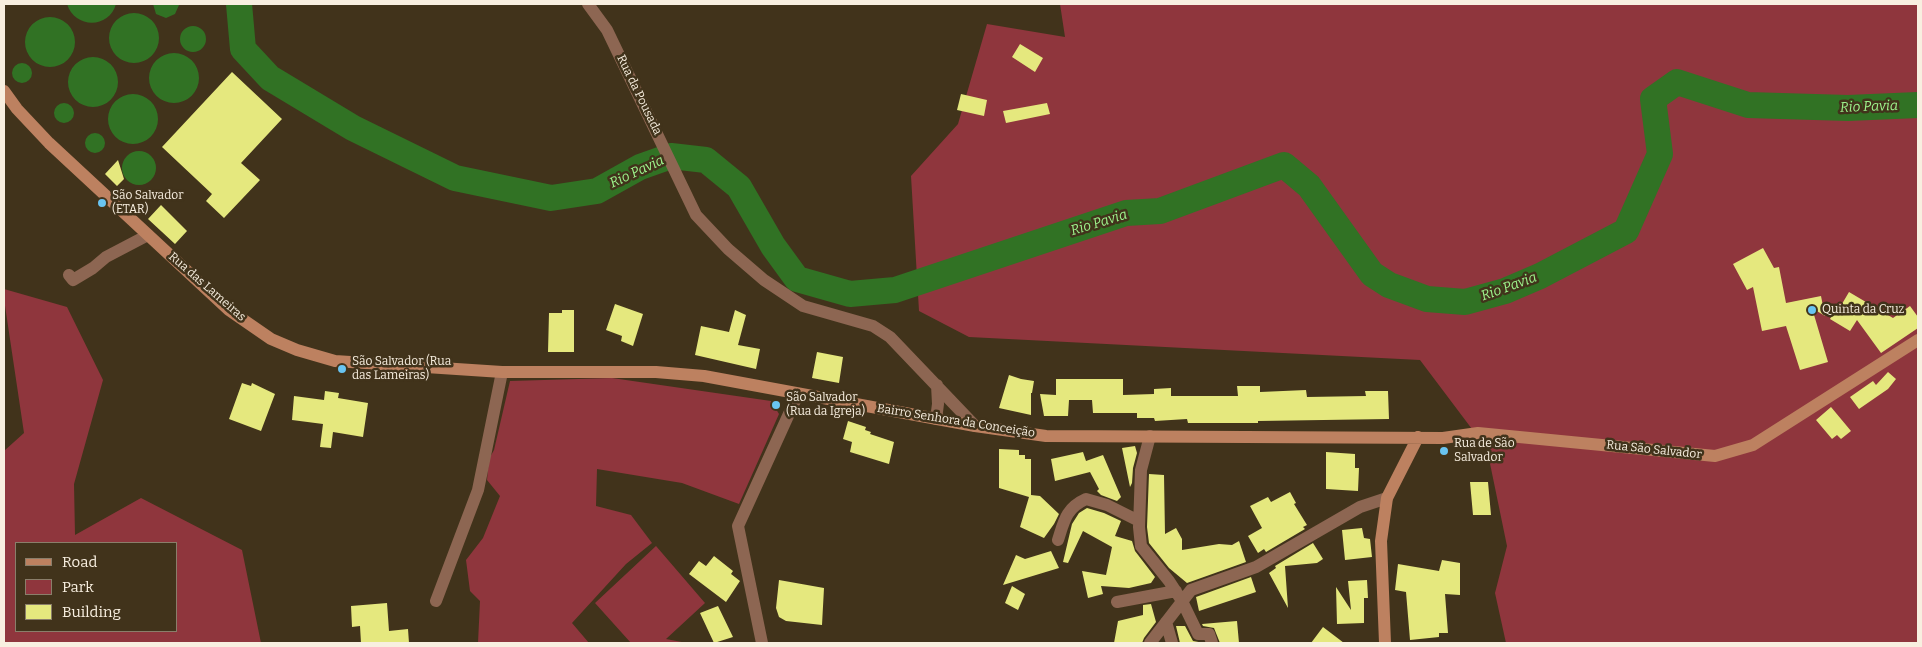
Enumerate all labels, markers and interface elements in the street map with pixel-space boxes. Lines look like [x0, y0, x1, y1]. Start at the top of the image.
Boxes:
street label: Rua da Pousada [613, 53, 665, 137]
water label: Rio Pavia [1840, 98, 1898, 116]
water label: Rio Pavia [607, 152, 667, 192]
place label: São Salvador (ETAR) [112, 189, 183, 217]
marker: São Salvador (ETAR) [96, 197, 108, 209]
water label: Rio Pavia [1069, 206, 1129, 240]
street label: Rua das Lameiras [165, 250, 249, 324]
water label: Rio Pavia [1479, 269, 1539, 305]
place label: Quinta da Cruz [1822, 303, 1904, 317]
marker: Quinta da Cruz [1806, 304, 1818, 316]
place label: São Salvador (Rua das Lameiras) [352, 355, 451, 383]
marker: São Salvador (Rua das Lameiras) [336, 363, 348, 375]
place label: São Salvador (Rua da Igreja) [786, 391, 865, 419]
marker: São Salvador (Rua da Igreja) [770, 399, 782, 411]
street label: Bairro Senhora da Conceição [876, 401, 1036, 441]
place label: Rua de São Salvador [1454, 437, 1515, 465]
street label: Rua São Salvador [1606, 438, 1702, 462]
marker: Rua de São Salvador [1438, 445, 1450, 457]
legend [15, 542, 178, 632]
text: Road [62, 553, 97, 571]
text: Park [62, 578, 94, 596]
text: Building [62, 603, 121, 621]

